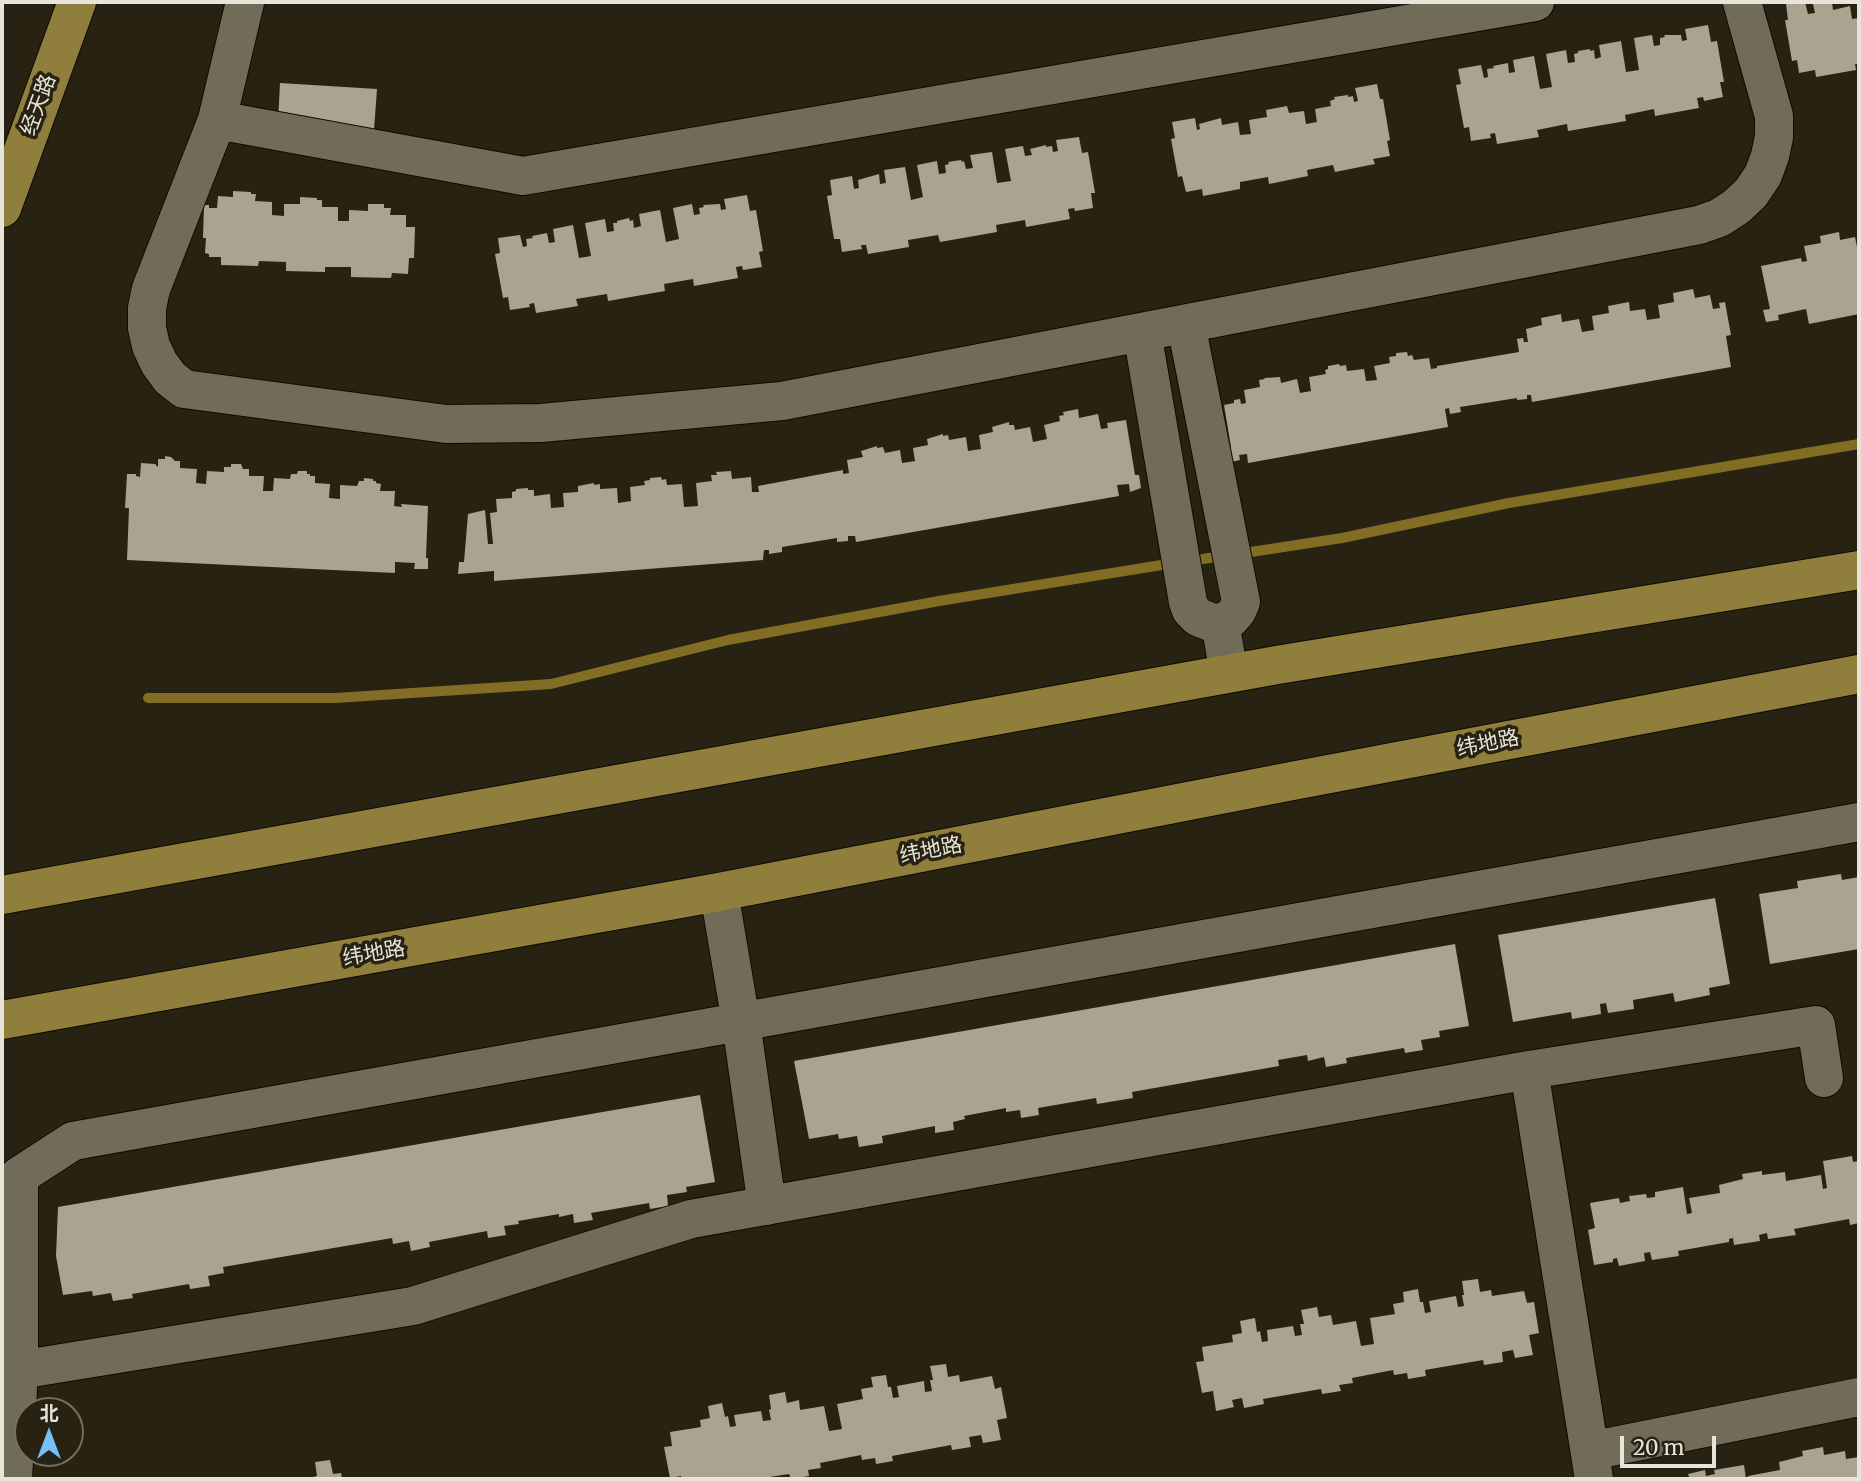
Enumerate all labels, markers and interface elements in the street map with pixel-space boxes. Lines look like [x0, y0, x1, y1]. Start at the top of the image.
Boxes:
street label: 经天路 [16, 71, 62, 139]
street label: 纬地路 [1455, 726, 1521, 762]
street label: 纬地路 [898, 833, 964, 869]
street label: 纬地路 [341, 936, 407, 972]
north arrow [14, 1397, 84, 1467]
text: 北 [39, 1401, 59, 1425]
scale bar [1623, 1422, 1719, 1466]
text: 20 m [1633, 1434, 1684, 1461]

